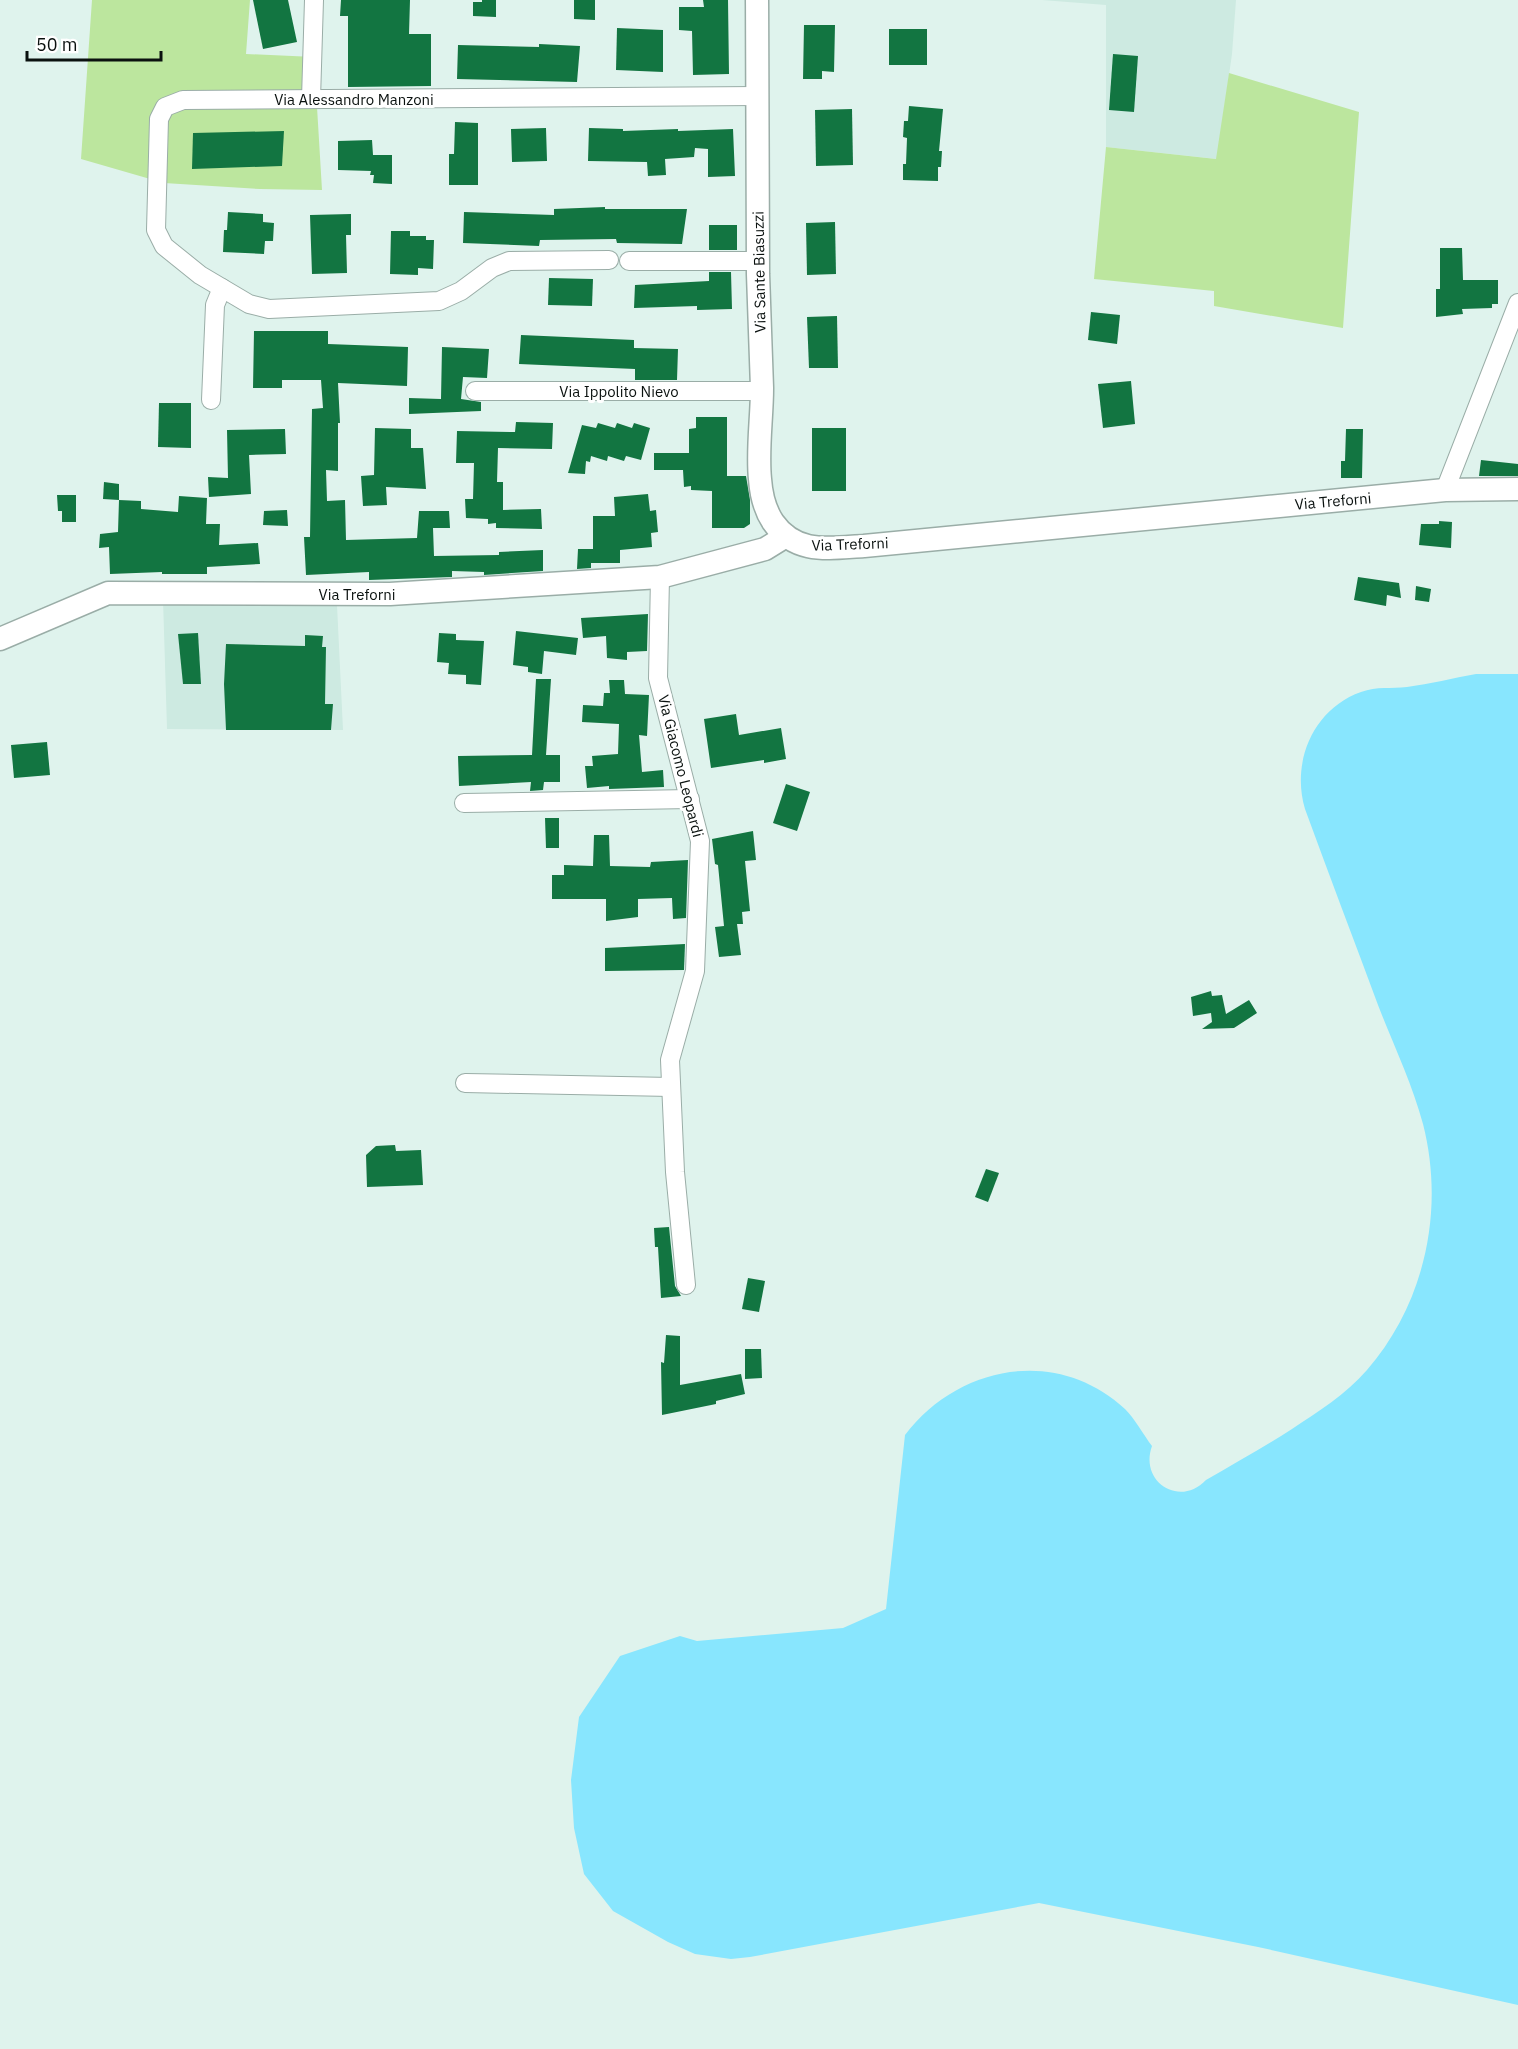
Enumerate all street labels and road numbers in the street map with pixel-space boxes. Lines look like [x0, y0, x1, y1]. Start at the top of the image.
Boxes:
street label: Via Alessandro Manzoni [274, 90, 434, 109]
street label: Via Sante Biasuzzi [748, 211, 770, 333]
street label: Via Ippolito Nievo [559, 382, 679, 401]
street label: Via Treforni [1294, 488, 1372, 514]
street label: Via Treforni [811, 533, 889, 555]
street label: Via Treforni [319, 585, 395, 604]
street label: Via Giacomo Leopardi [654, 693, 708, 839]

